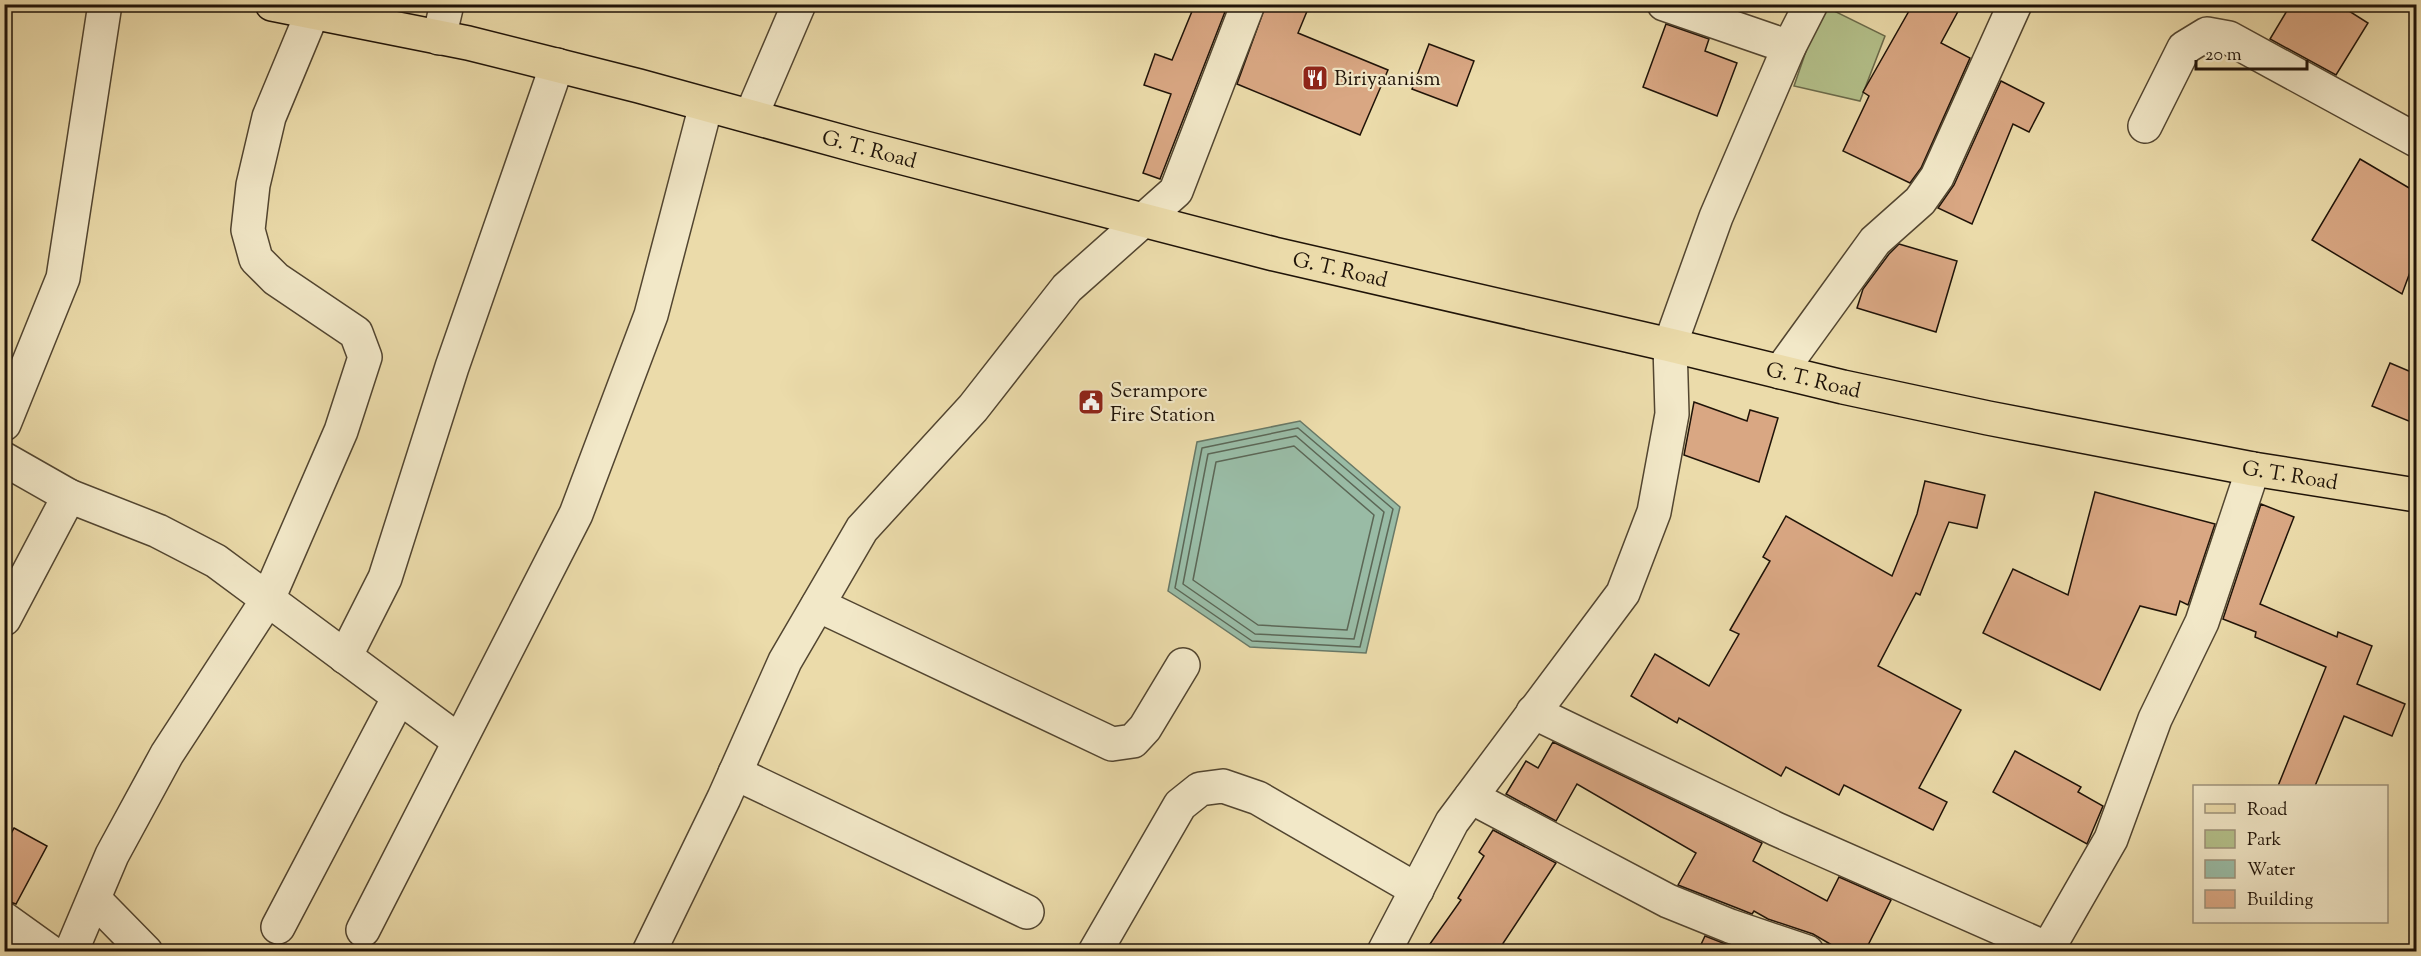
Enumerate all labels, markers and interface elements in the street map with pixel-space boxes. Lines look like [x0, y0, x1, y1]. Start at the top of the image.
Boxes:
scale bar [2196, 33, 2307, 71]
text: 20 m [2205, 43, 2242, 69]
restaurant icon: Biriyaanism [1300, 63, 1330, 93]
place label: Biriyaanism [1334, 65, 1441, 95]
street label: G. T. Road [818, 124, 920, 178]
street label: G. T. Road [1289, 246, 1391, 297]
street label: G. T. Road [1762, 356, 1864, 407]
place label: Serampore Fire Station [1110, 377, 1215, 431]
public building icon: Serampore Fire Station [1076, 387, 1106, 417]
street label: G. T. Road [2239, 454, 2340, 499]
legend [2193, 785, 2388, 923]
text: Road [2247, 798, 2287, 824]
text: Park [2247, 828, 2282, 854]
text: Water [2247, 858, 2296, 884]
text: Building [2247, 888, 2313, 914]

